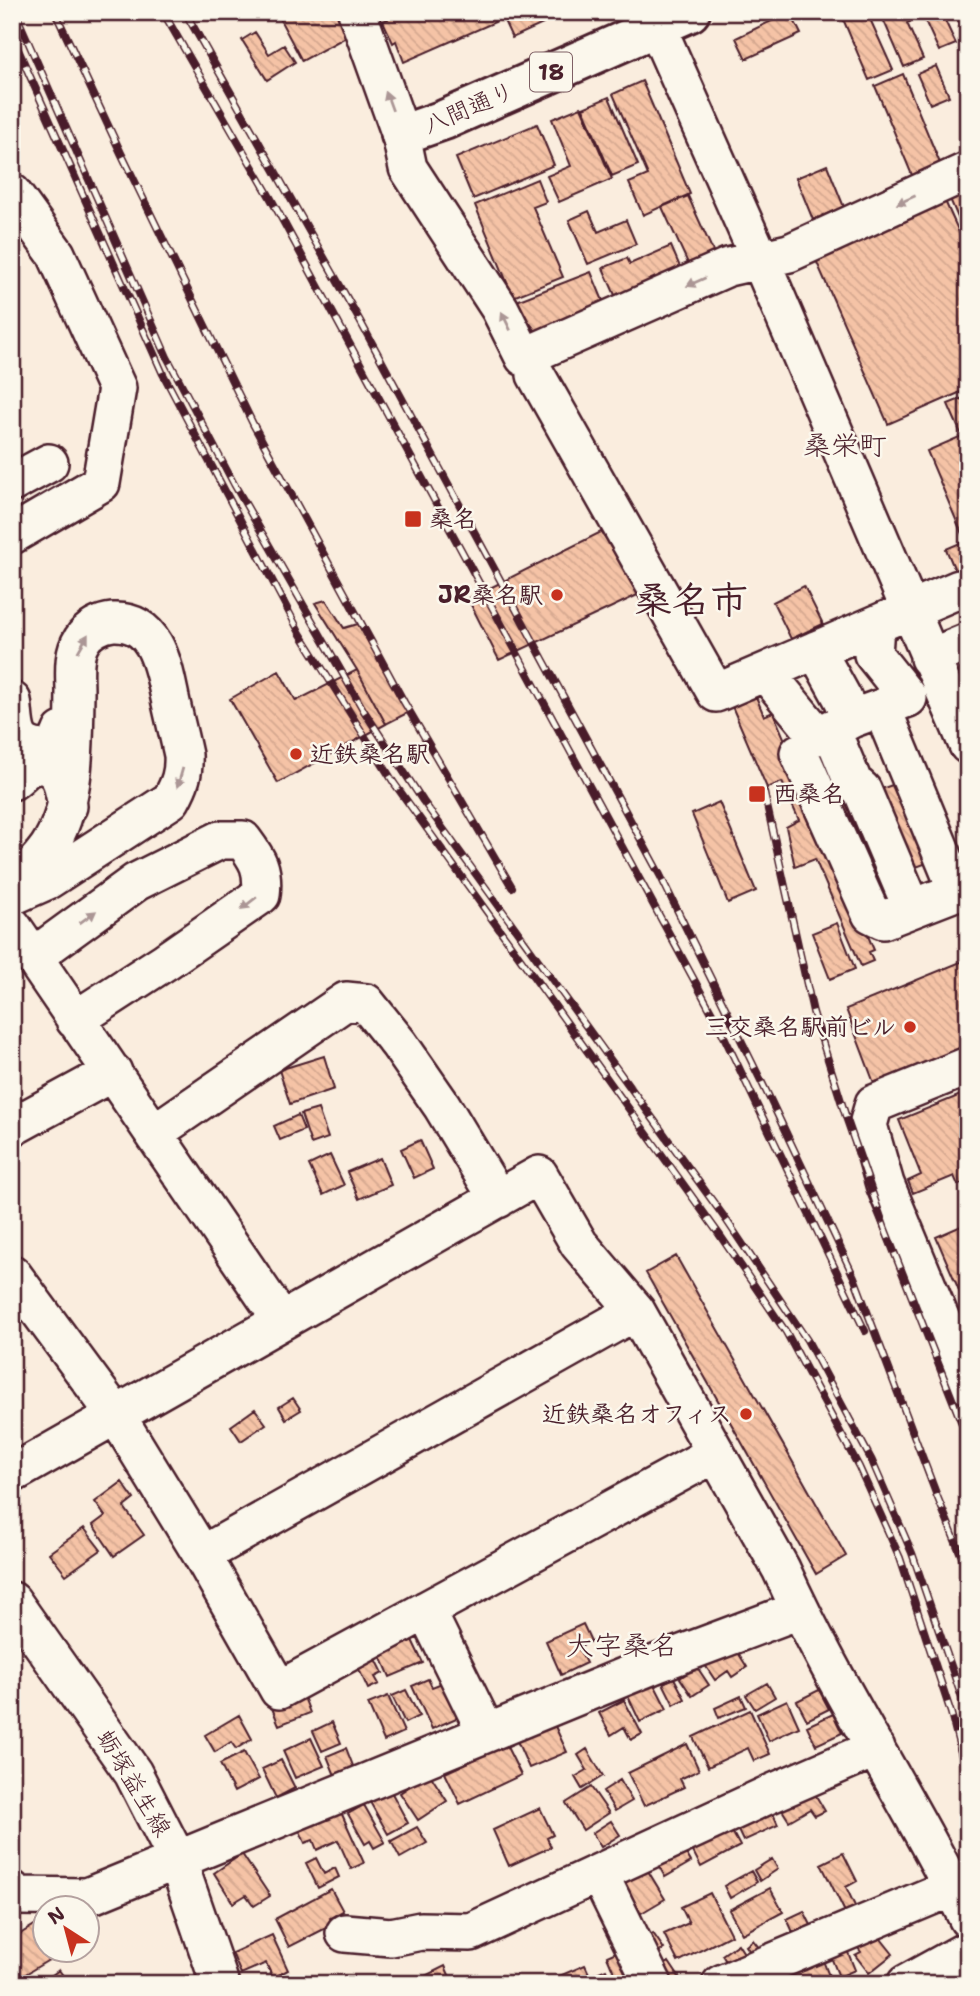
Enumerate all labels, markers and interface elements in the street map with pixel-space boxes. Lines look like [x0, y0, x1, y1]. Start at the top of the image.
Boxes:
road number: 18 [530, 53, 572, 92]
street label: 八間通り [419, 75, 519, 141]
one-way arrow [383, 90, 394, 111]
one-way arrow [895, 195, 916, 206]
one-way arrow [685, 277, 706, 288]
one-way arrow [501, 311, 512, 331]
district label: 桑栄町 [803, 426, 887, 464]
place label: 桑名 [429, 503, 477, 535]
marker: 桑名 [403, 509, 423, 529]
district label: 桑名市 [634, 574, 748, 625]
place label: JR桑名駅 [438, 579, 543, 611]
marker: JR桑名駅 [549, 587, 565, 603]
one-way arrow [77, 634, 89, 653]
place label: 近鉄桑名駅 [310, 738, 430, 770]
marker: 近鉄桑名駅 [288, 746, 304, 762]
one-way arrow [175, 767, 185, 788]
place label: 西桑名 [773, 778, 845, 810]
marker: 西桑名 [747, 784, 767, 804]
one-way arrow [241, 896, 259, 911]
one-way arrow [79, 910, 97, 924]
place label: 三交桑名駅前ビル [704, 1011, 896, 1043]
marker: 三交桑名駅前ビル [902, 1019, 918, 1035]
place label: 近鉄桑名オフィス [542, 1398, 732, 1430]
marker: 近鉄桑名オフィス [738, 1406, 754, 1422]
district label: 大字桑名 [566, 1626, 678, 1664]
street label: 蛎塚益生線 [89, 1723, 179, 1843]
north arrow [32, 1895, 102, 1965]
text: N [43, 1901, 70, 1930]

